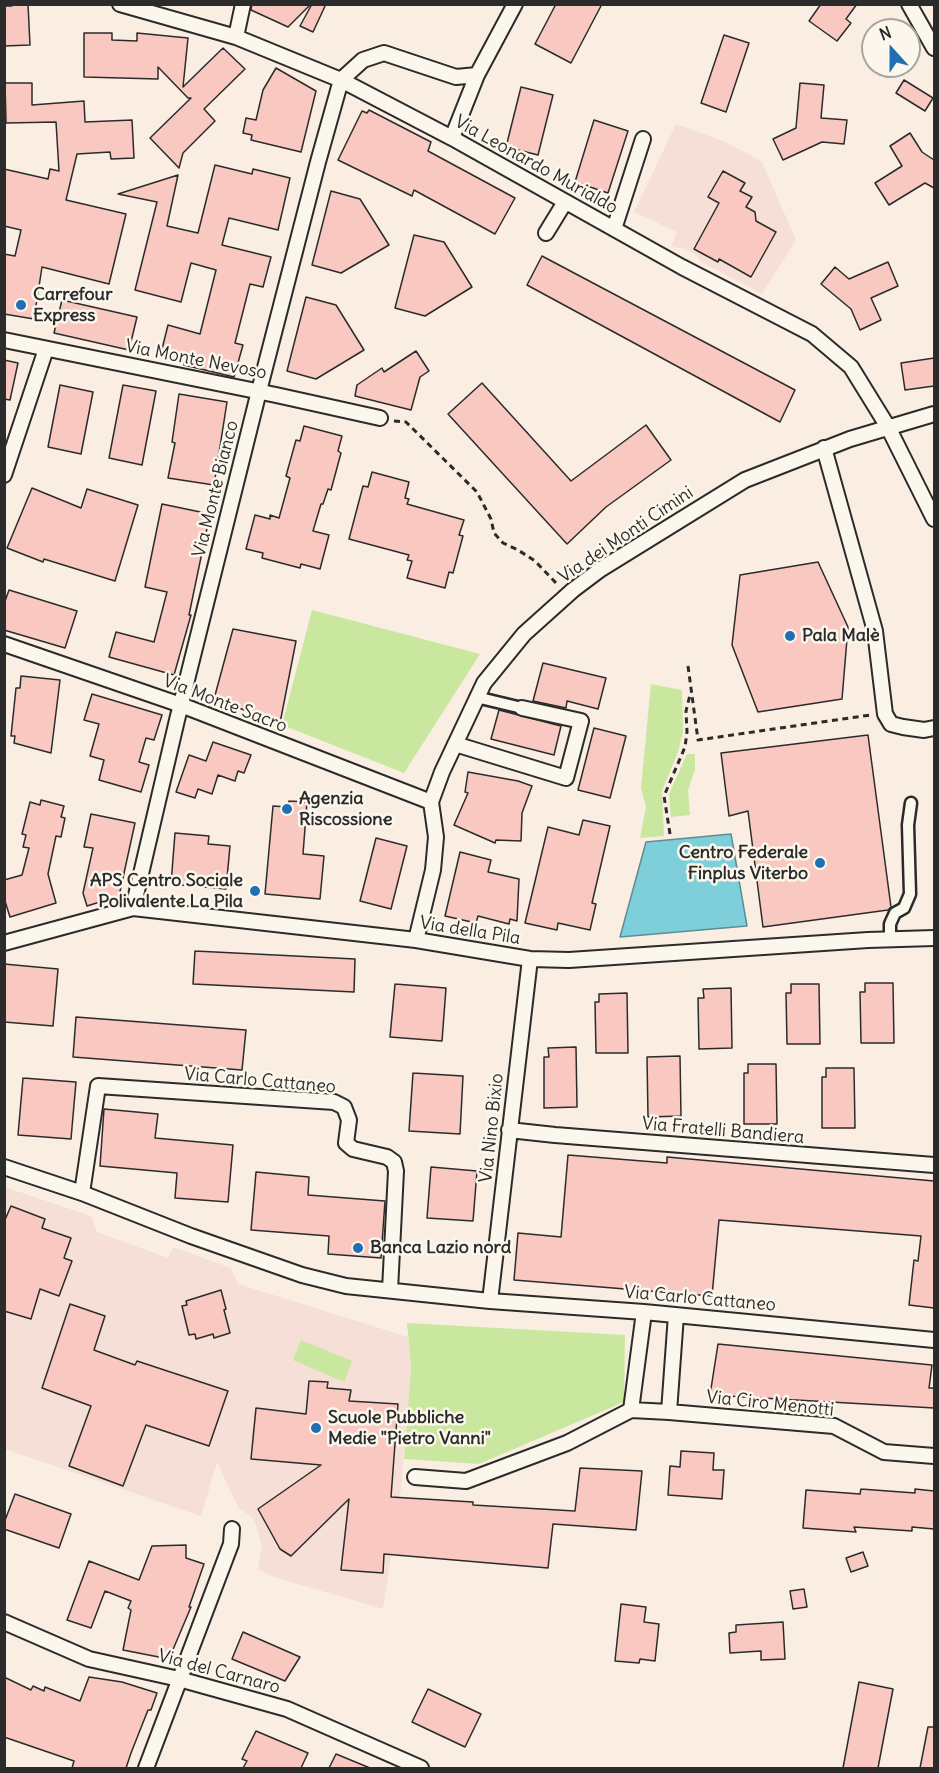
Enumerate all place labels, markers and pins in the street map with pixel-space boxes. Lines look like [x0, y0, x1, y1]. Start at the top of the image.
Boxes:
place label: Carrefour Express [33, 284, 112, 326]
marker: Carrefour Express [14, 298, 28, 312]
place label: Pala Malè [802, 625, 880, 647]
marker: Pala Malè [783, 629, 797, 643]
place label: Agenzia Riscossione [299, 788, 392, 830]
marker: Agenzia Riscossione [280, 802, 294, 816]
place label: Centro Federale Finplus Viterbo [679, 842, 808, 884]
marker: Centro Federale Finplus Viterbo [813, 856, 827, 870]
place label: APS Centro Sociale Polivalente La Pila [90, 870, 243, 912]
marker: APS Centro Sociale Polivalente La Pila [248, 884, 262, 898]
place label: Banca Lazio nord [370, 1237, 511, 1259]
marker: Banca Lazio nord [351, 1241, 365, 1255]
place label: Scuole Pubbliche Medie "Pietro Vanni" [328, 1407, 491, 1450]
marker: Scuole Pubbliche Medie "Pietro Vanni" [309, 1421, 323, 1435]

